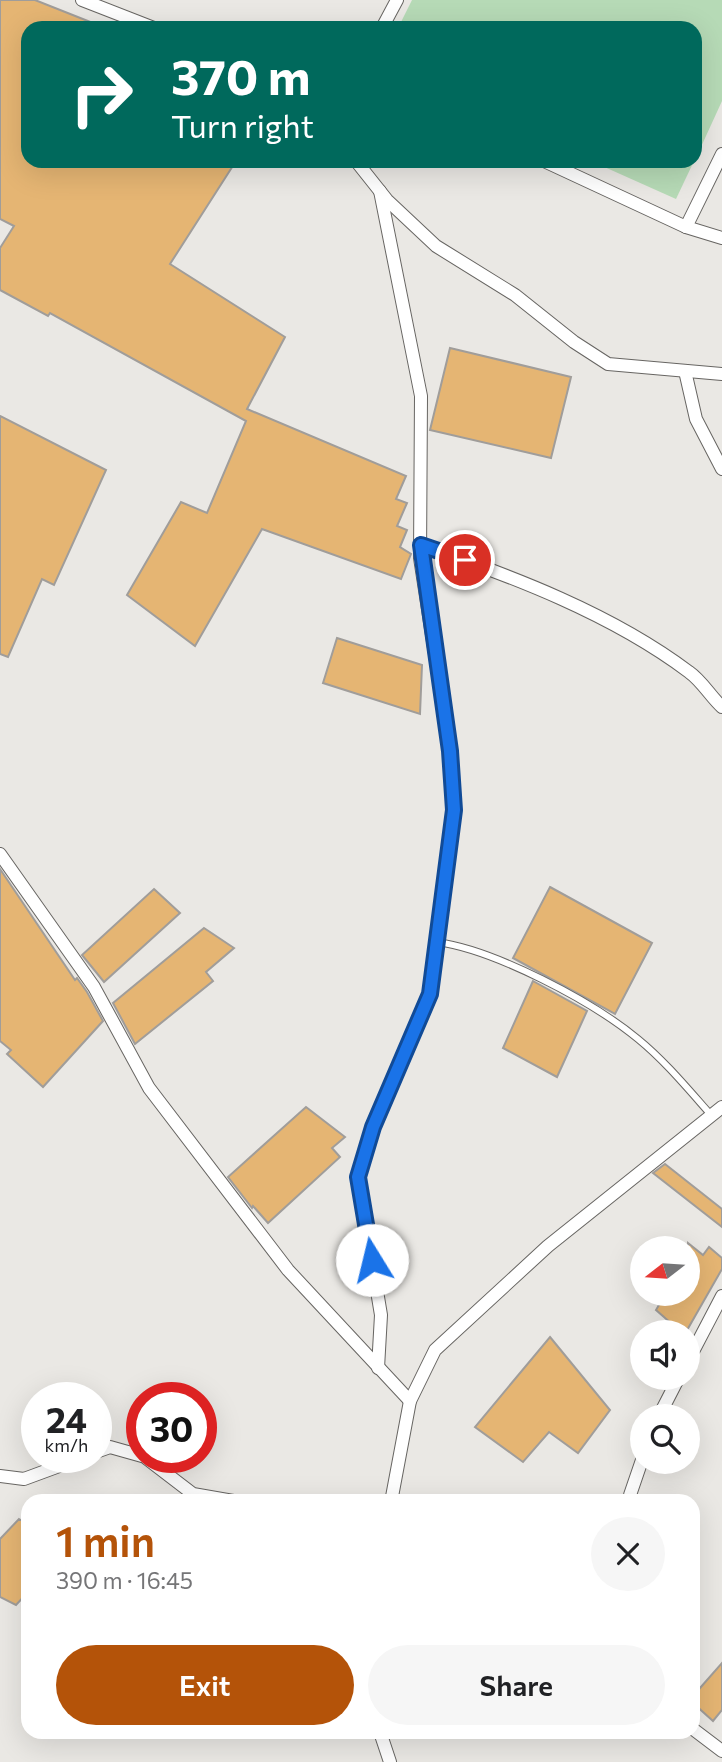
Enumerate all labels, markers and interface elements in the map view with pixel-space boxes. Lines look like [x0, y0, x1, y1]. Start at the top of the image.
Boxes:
text: 370 m [171, 45, 310, 105]
icon: right [56, 49, 147, 140]
text: Turn right [171, 105, 314, 145]
pin [435, 530, 495, 590]
icon: arrive [446, 541, 484, 579]
position arrow [335, 1223, 409, 1297]
north arrow [630, 1236, 700, 1306]
map controls [630, 1236, 700, 1474]
button: sound [630, 1320, 700, 1390]
speed limit sign: 30 [126, 1382, 217, 1473]
text: 24 [46, 1397, 87, 1440]
button: search [630, 1404, 700, 1474]
text: km/h [45, 1434, 88, 1456]
text: 1 min [56, 1514, 155, 1566]
button: close [591, 1517, 665, 1591]
text: 390 m · 16:45 [56, 1566, 193, 1594]
button: Exit [56, 1645, 354, 1725]
button: Share [368, 1645, 665, 1725]

